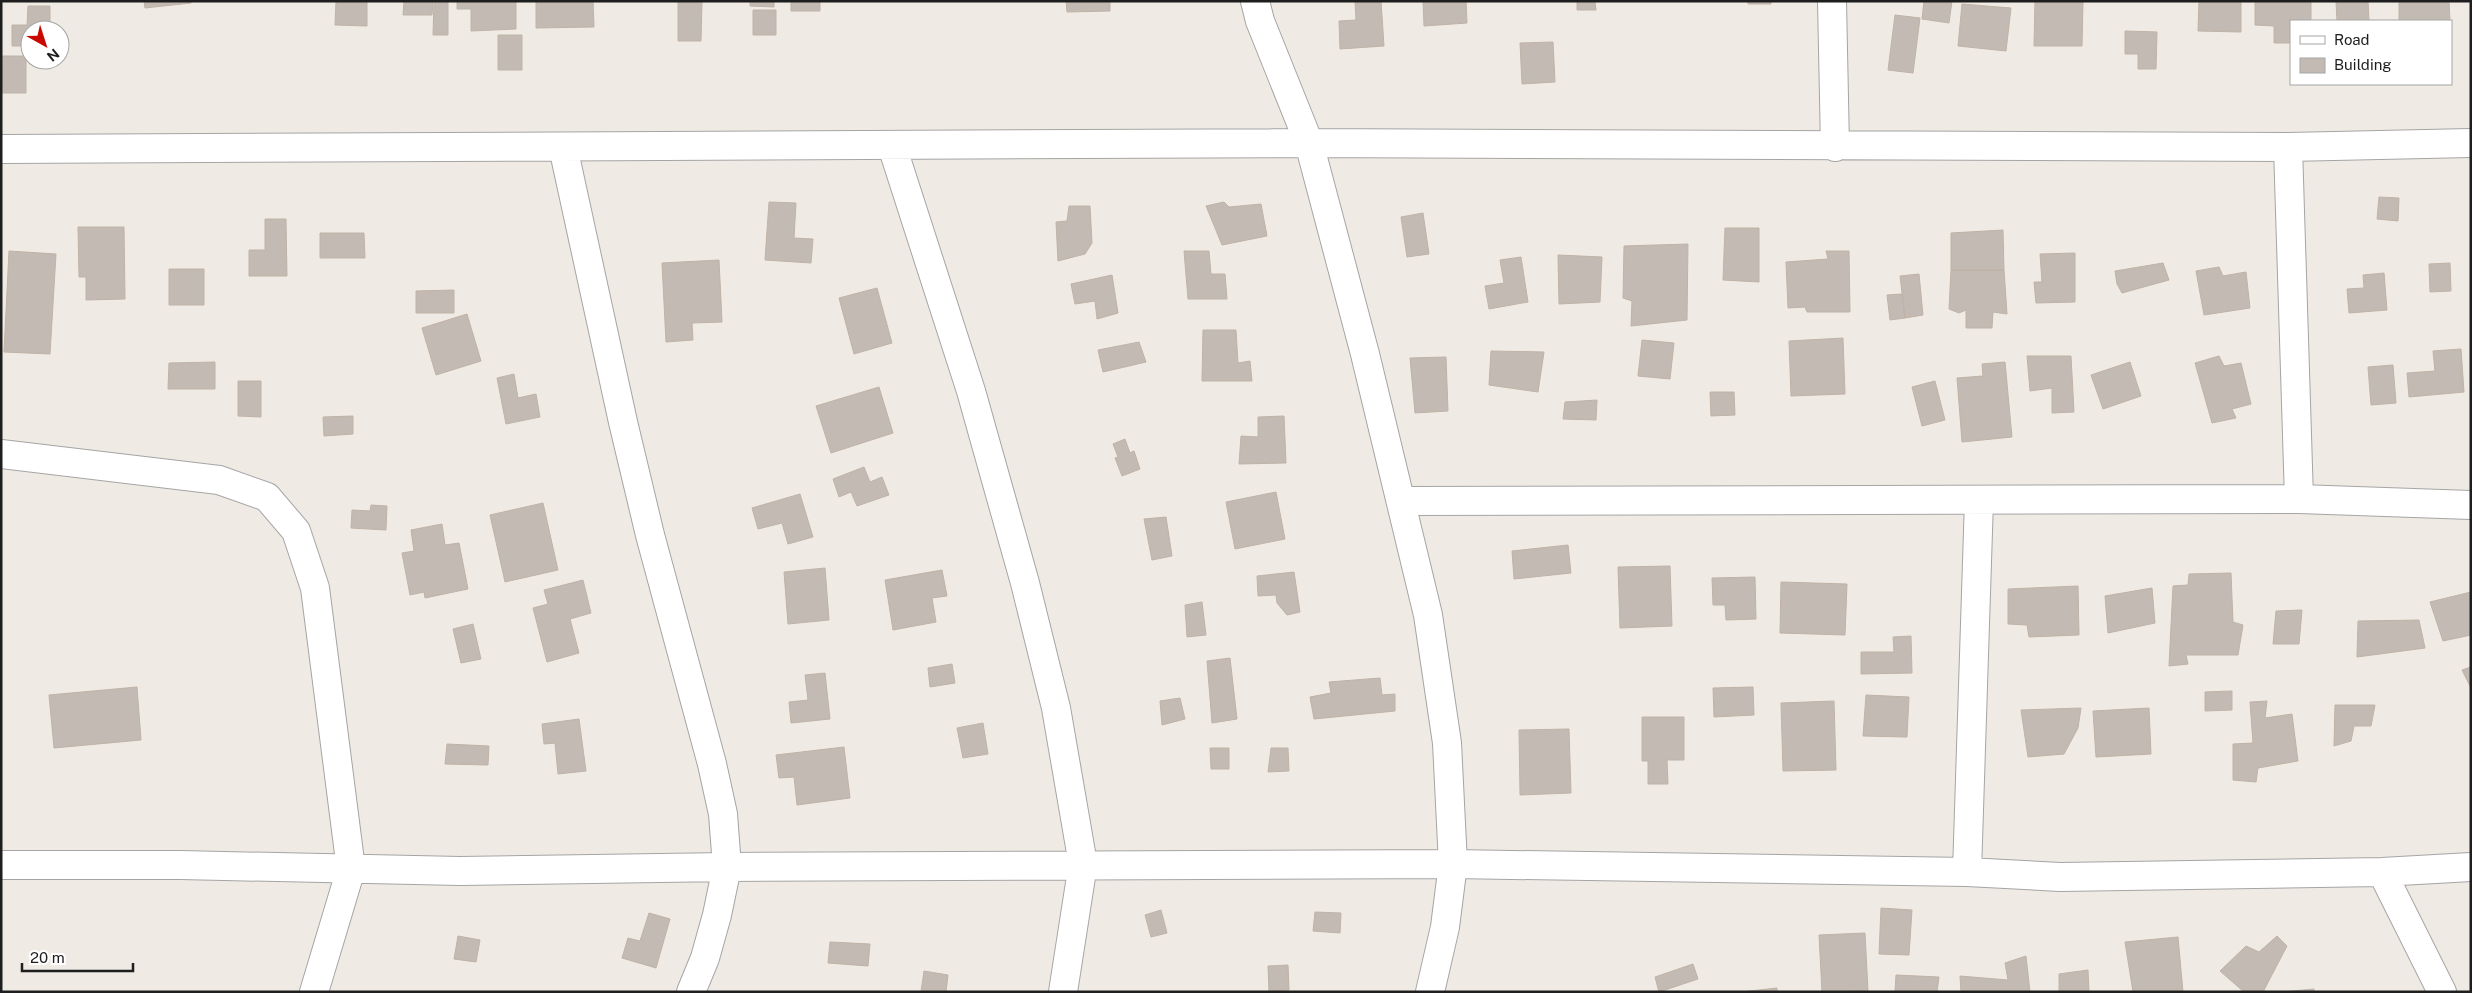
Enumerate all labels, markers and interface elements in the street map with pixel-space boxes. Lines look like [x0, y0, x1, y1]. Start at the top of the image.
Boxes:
north arrow [20, 20, 70, 70]
legend [2290, 20, 2452, 85]
text: Road [2334, 31, 2370, 48]
text: N [44, 45, 62, 65]
text: Building [2334, 56, 2392, 73]
scale bar [22, 940, 134, 972]
text: 20 m [30, 949, 65, 966]

